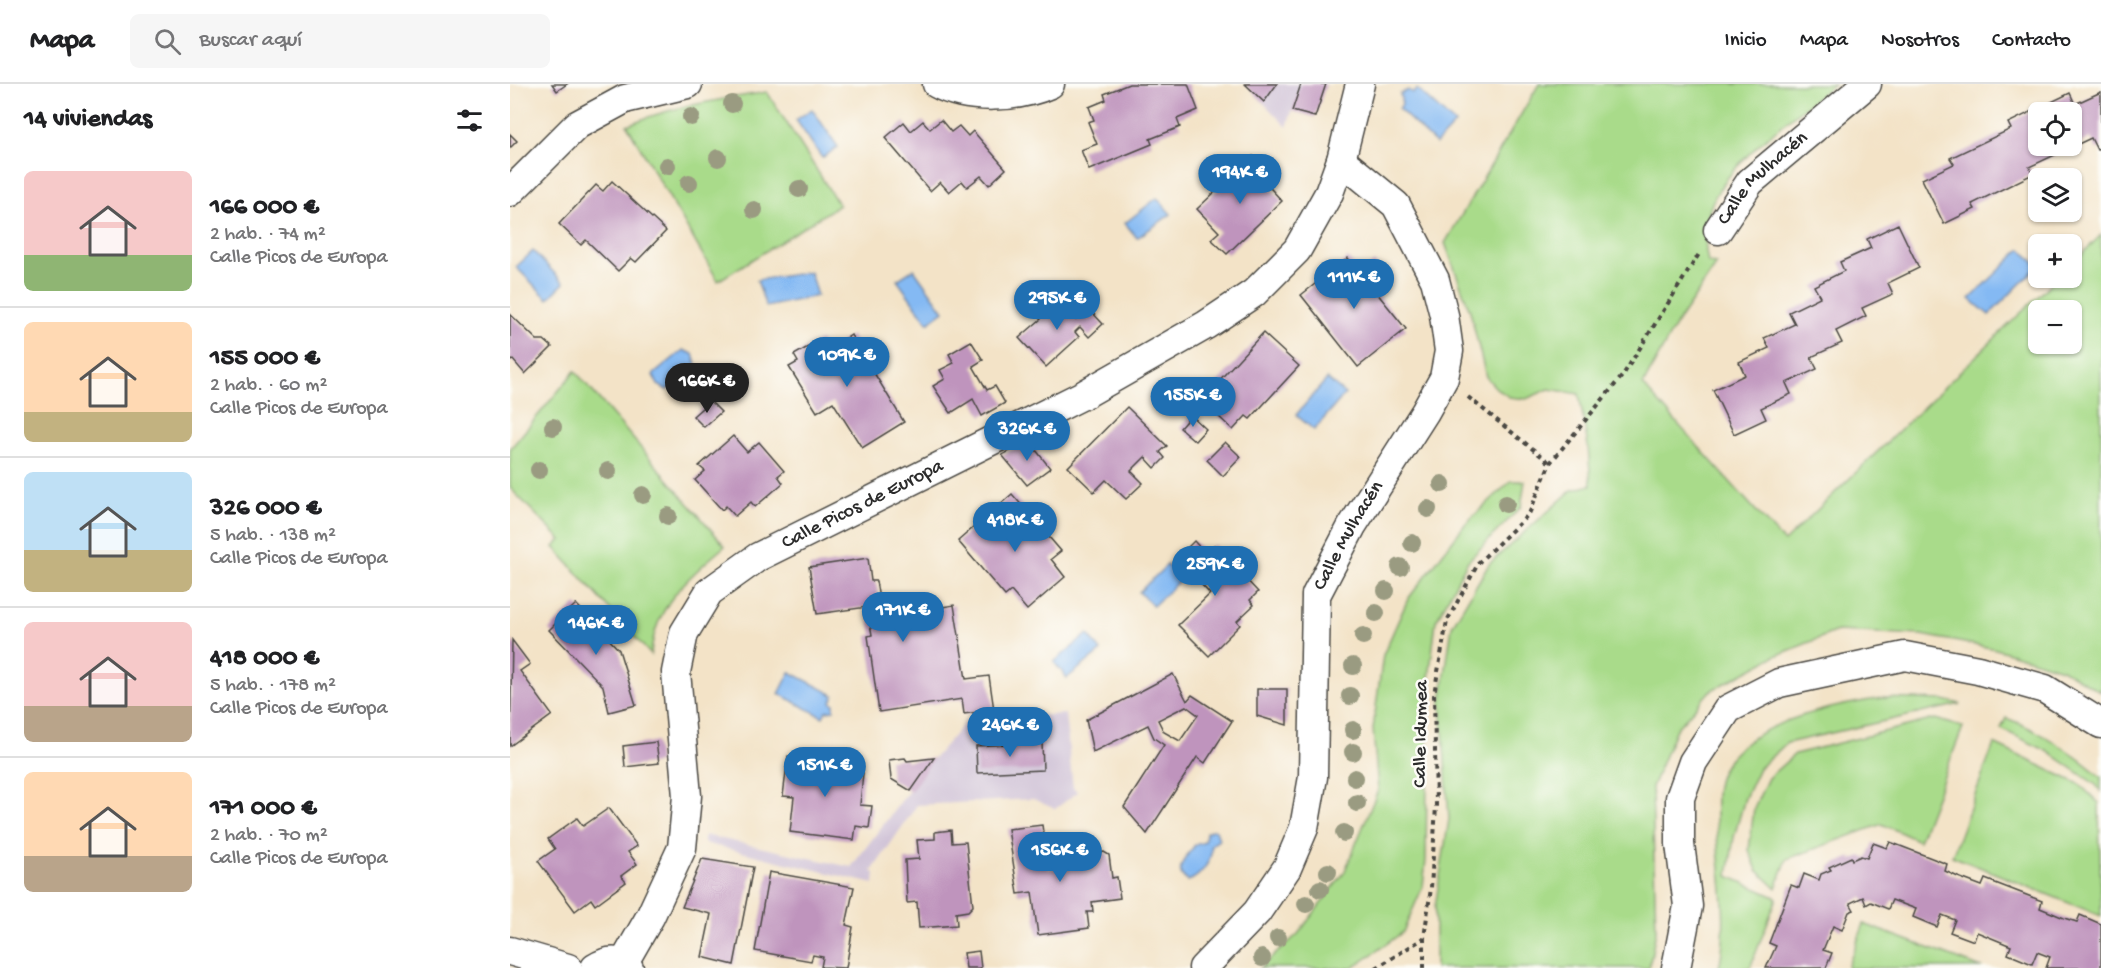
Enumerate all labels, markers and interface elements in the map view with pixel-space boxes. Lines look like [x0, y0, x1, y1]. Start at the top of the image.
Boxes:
search box [130, 14, 550, 68]
text: Mapa [30, 25, 94, 58]
icon: search [151, 25, 184, 58]
text: Buscar aquí [199, 28, 302, 54]
text: Inicio [1725, 29, 1767, 54]
text: Mapa [1800, 29, 1848, 54]
text: Nosotros [1881, 29, 1959, 54]
text: Contacto [1992, 29, 2071, 54]
map controls [2028, 102, 2082, 354]
button: locate [2028, 102, 2082, 156]
icon: filters [453, 104, 486, 137]
text: 14 viviendas [24, 105, 152, 136]
street label: Calle Mulhacén [1713, 126, 1813, 230]
pin: 194K € [1191, 154, 1289, 205]
text: 194K € [1212, 162, 1268, 185]
button: layers [2028, 168, 2082, 222]
text: 166 000 € [210, 193, 319, 224]
icon: home [72, 195, 144, 267]
text: 2 hab. · 74 m² [210, 224, 326, 247]
button: + [2028, 234, 2082, 288]
text: Calle Picos de Europa [210, 247, 388, 270]
pin: 111K € [1305, 259, 1403, 310]
text: 111K € [1328, 267, 1380, 290]
pin: 295K € [1008, 280, 1106, 331]
text: 295K € [1028, 288, 1086, 311]
button: − [2028, 300, 2082, 354]
pin: 109K € [798, 337, 896, 388]
text: 155 000 € [210, 344, 320, 375]
text: 109K € [818, 345, 876, 368]
icon: home [72, 346, 144, 418]
pin: 166K € [658, 363, 756, 414]
text: 166K € [679, 371, 735, 394]
text: 2 hab. · 60 m² [210, 375, 327, 398]
pin: 155K € [1144, 377, 1242, 428]
text: 155K € [1165, 385, 1221, 408]
text: Calle Picos de Europa [210, 398, 388, 421]
pin: 326K € [978, 411, 1076, 462]
text: 326K € [998, 419, 1056, 442]
street label: Calle Picos de Europa [778, 455, 948, 555]
street label: Calle Mulhacén [1309, 477, 1389, 594]
text: 326 000 € [210, 494, 322, 525]
icon: home [72, 496, 144, 568]
pin: 418K € [966, 502, 1064, 553]
text: 418K € [987, 510, 1043, 533]
text: 5 hab. · 138 m² [210, 525, 336, 548]
pin: 259K € [1166, 546, 1264, 597]
text: Calle Picos de Europa [210, 548, 388, 571]
text: 259K € [1186, 554, 1244, 577]
pin: 171K € [854, 592, 952, 643]
text: 171K € [876, 600, 930, 623]
pin: 146K € [547, 605, 645, 656]
text: 146K € [568, 613, 624, 636]
text: 418 000 € [210, 644, 319, 675]
icon: home [72, 646, 144, 718]
text: 5 hab. · 178 m² [210, 675, 336, 698]
street label: Calle Idumea [1410, 679, 1434, 788]
text: Calle Picos de Europa [210, 698, 388, 721]
pin: 246K € [961, 707, 1059, 758]
text: 246K € [981, 715, 1039, 738]
pin: 151K € [776, 747, 874, 798]
text: 151K € [798, 755, 852, 778]
text: 171 000 € [210, 794, 317, 825]
icon: home [72, 796, 144, 868]
text: 2 hab. · 70 m² [210, 825, 328, 848]
pin: 156K € [1011, 832, 1109, 883]
text: 156K € [1032, 840, 1088, 863]
text: Calle Picos de Europa [210, 848, 388, 871]

